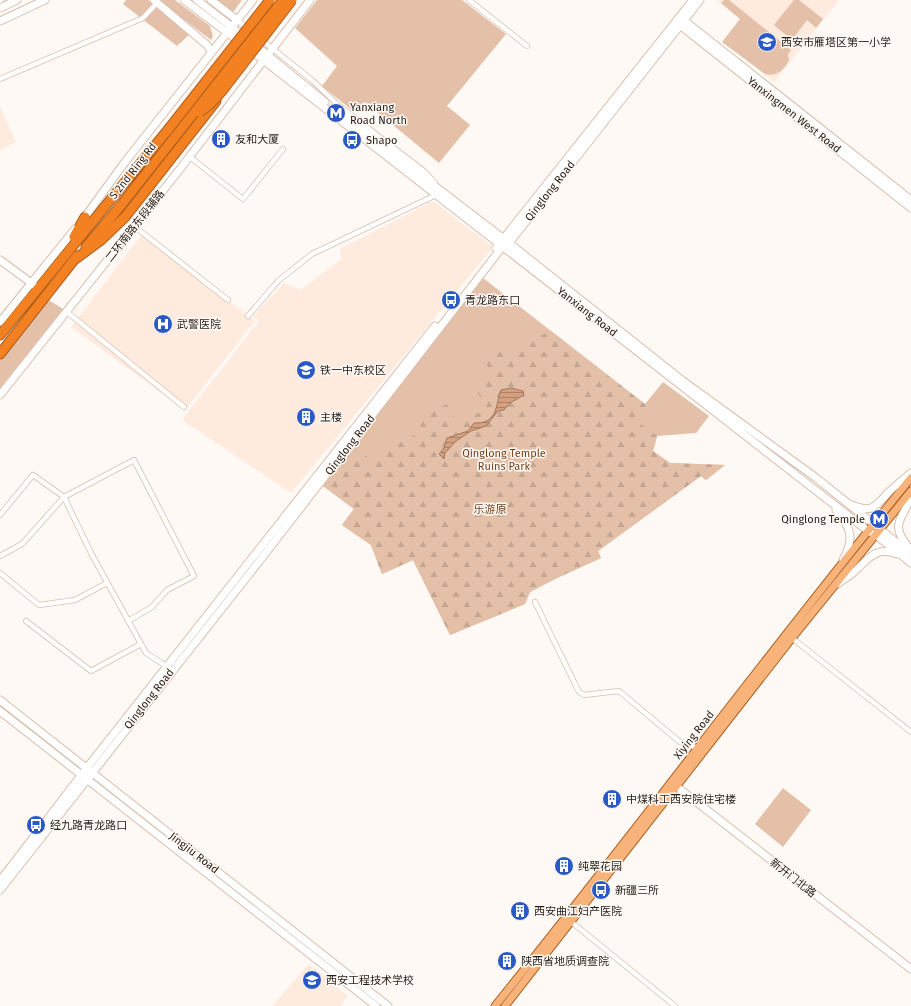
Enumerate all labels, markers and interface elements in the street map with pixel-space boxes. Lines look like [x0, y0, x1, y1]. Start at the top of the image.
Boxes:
school or university icon: 西安市雁塔区第一小学 [756, 31, 778, 53]
place label: 西安市雁塔区第一小学 [781, 36, 891, 49]
street label: Yanxingmen West Road [745, 74, 843, 156]
place label: Yanxiang Road North [350, 101, 407, 127]
metro station icon: Yanxiang Road North [325, 102, 347, 124]
building icon: 友和大厦 [210, 128, 232, 150]
bus stop icon: Shapo [341, 129, 363, 151]
place label: 友和大厦 [235, 133, 279, 146]
place label: Shapo [366, 134, 397, 147]
street label: S 2nd Ring Rd [107, 140, 159, 202]
street label: Qinglong Road [522, 158, 578, 224]
street label: 二环南路东段辅路 [103, 187, 167, 265]
street label: Yanxiang Road [554, 285, 620, 339]
bus stop icon: 青龙路东口 [440, 289, 462, 311]
place label: 青龙路东口 [465, 294, 520, 307]
hospital icon: 武警医院 [152, 313, 174, 335]
place label: 武警医院 [177, 318, 221, 331]
school or university icon: 铁一中东校区 [295, 359, 317, 381]
place label: 铁一中东校区 [320, 364, 386, 377]
building icon: 主楼 [295, 406, 317, 428]
place label: 主楼 [320, 411, 342, 424]
street label: Qinglong Road [322, 412, 378, 478]
park label: Qinglong Temple Ruins Park [462, 447, 546, 473]
park label: 乐游原 [474, 503, 507, 516]
metro station icon: Qinglong Temple [868, 508, 890, 530]
place label: Qinglong Temple [781, 513, 865, 526]
street label: Qinglong Road [121, 666, 177, 732]
street label: Xiying Road [671, 708, 717, 762]
building icon: 中煤科工西安院住宅楼 [601, 788, 623, 810]
place label: 中煤科工西安院住宅楼 [626, 793, 736, 806]
bus stop icon: 经九路青龙路口 [25, 814, 47, 836]
place label: 经九路青龙路口 [50, 819, 127, 832]
street label: Jingjiu Road [167, 830, 221, 876]
building icon: 纯翠花园 [553, 855, 575, 877]
street label: 新开门北路 [767, 856, 819, 900]
place label: 纯翠花园 [578, 860, 622, 873]
bus stop icon: 新疆三所 [590, 879, 612, 901]
place label: 新疆三所 [615, 884, 659, 897]
building icon: 西安曲江妇产医院 [509, 900, 531, 922]
place label: 西安曲江妇产医院 [534, 905, 622, 918]
building icon: 陕西省地质调查院 [496, 950, 518, 972]
place label: 陕西省地质调查院 [521, 955, 609, 968]
school or university icon: 西安工程技术学校 [301, 969, 323, 991]
place label: 西安工程技术学校 [326, 974, 414, 987]

